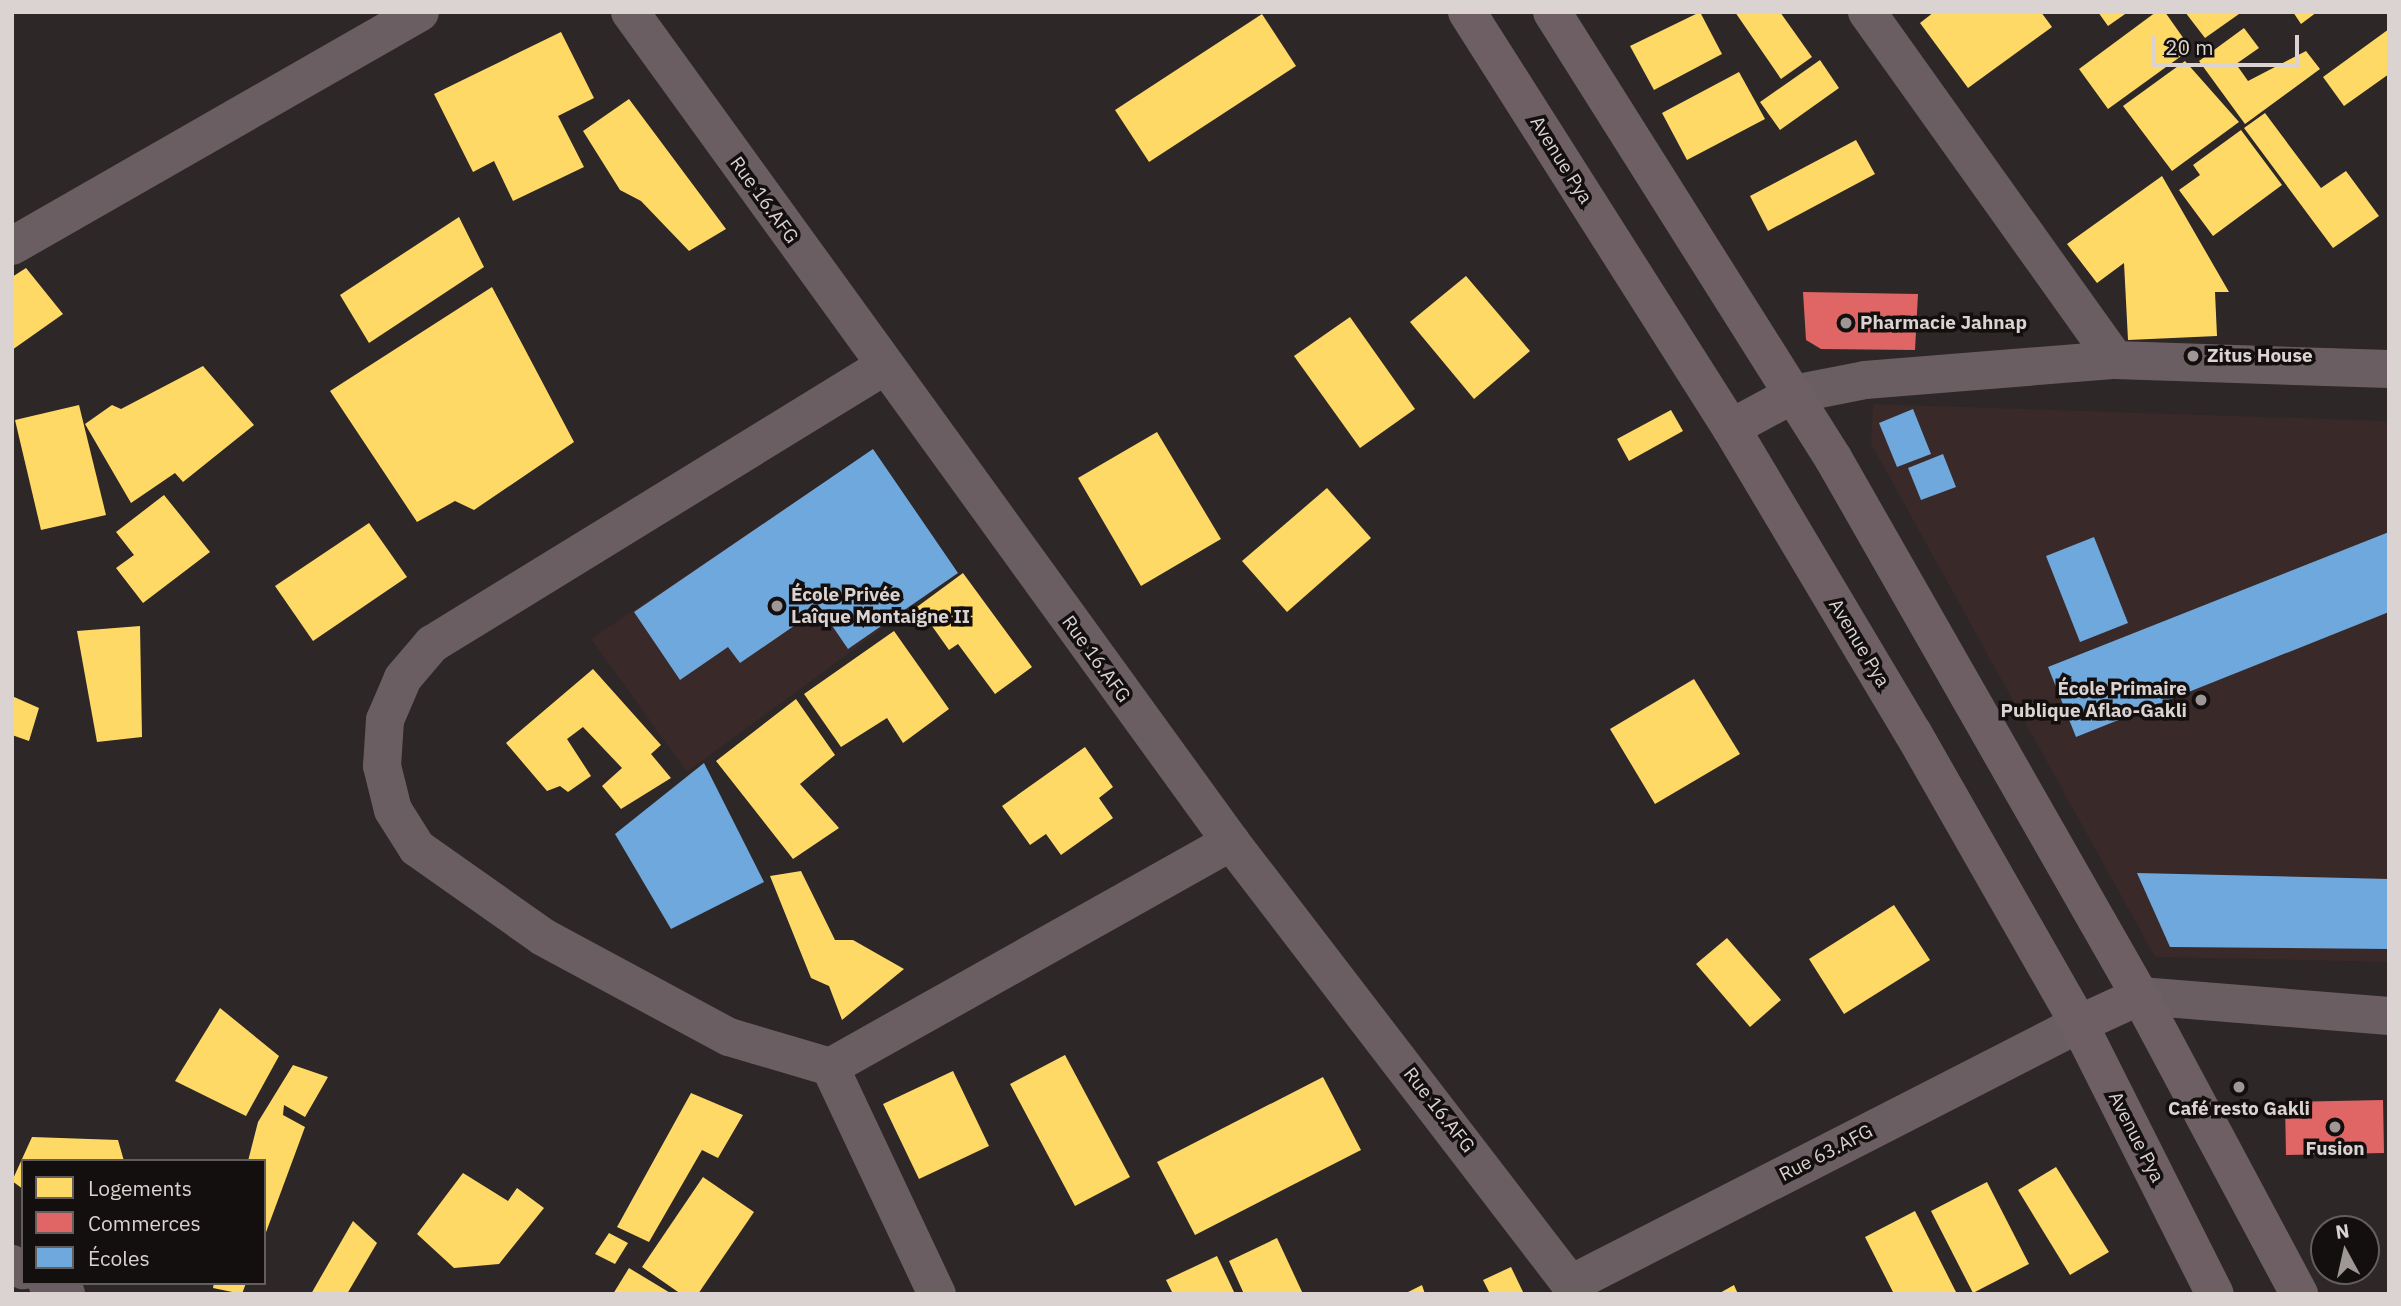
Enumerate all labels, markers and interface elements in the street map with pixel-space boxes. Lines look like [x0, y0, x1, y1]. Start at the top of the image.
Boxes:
scale bar [2156, 21, 2303, 65]
text: 20 m [2165, 33, 2214, 61]
street label: Avenue Pya [1525, 112, 1597, 208]
street label: Rue 16.AFG [725, 152, 803, 248]
place label: Pharmacie Jahnap [1860, 312, 2027, 334]
marker: Pharmacie Jahnap [1838, 315, 1854, 331]
place label: Zitus House [2207, 345, 2313, 367]
marker: Zitus House [2185, 348, 2201, 364]
place label: École Privée Laîque Montaigne II [791, 584, 970, 628]
street label: Avenue Pya [1824, 595, 1894, 691]
marker: École Privée Laîque Montaigne II [769, 598, 785, 614]
street label: Rue 16.AFG [1057, 611, 1135, 707]
place label: École Primaire Publique Aflao-Gakli [2001, 678, 2187, 722]
marker: École Primaire Publique Aflao-Gakli [2193, 692, 2209, 708]
street label: Rue 16.AFG [1399, 1063, 1479, 1157]
marker: Café resto Gakli [2231, 1079, 2247, 1095]
street label: Avenue Pya [2103, 1088, 2169, 1186]
place label: Café resto Gakli [2168, 1098, 2310, 1120]
marker: Fusion [2327, 1119, 2343, 1135]
street label: Rue 63.AFG [1775, 1120, 1877, 1186]
place label: Fusion [2305, 1138, 2365, 1160]
legend [21, 1159, 266, 1285]
text: Logements [88, 1174, 192, 1202]
text: Commerces [88, 1209, 201, 1237]
north arrow [2310, 1215, 2380, 1285]
text: N [2334, 1218, 2351, 1244]
text: Écoles [88, 1244, 150, 1272]

